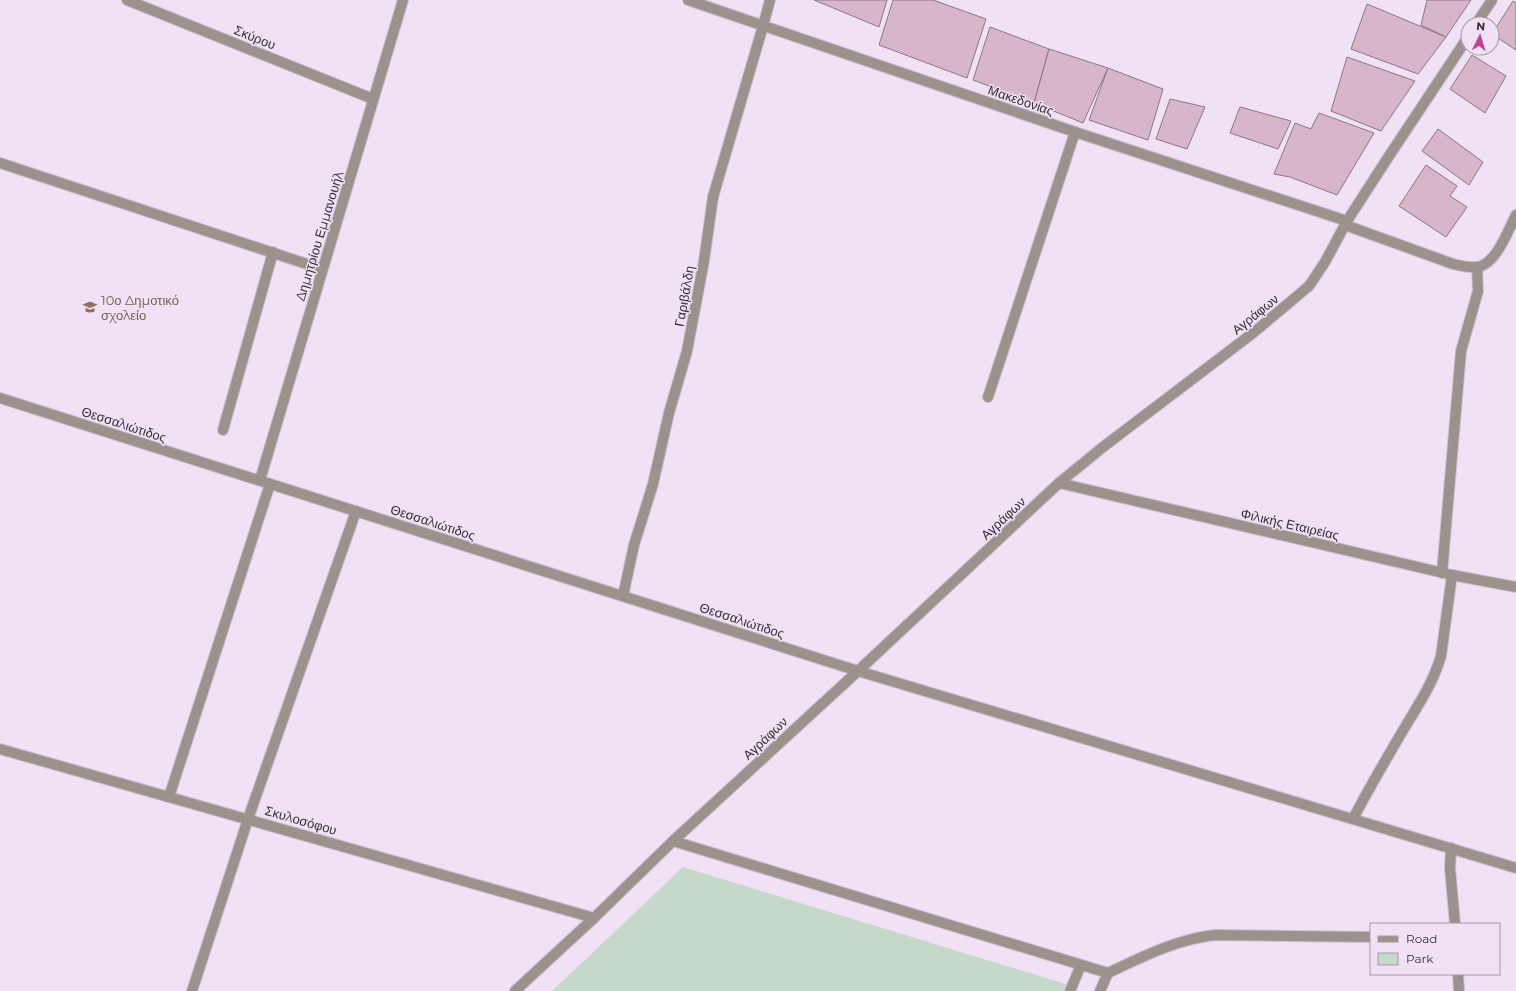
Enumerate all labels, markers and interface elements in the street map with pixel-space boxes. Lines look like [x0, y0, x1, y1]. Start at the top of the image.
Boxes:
north arrow [1460, 16, 1500, 56]
text: N [1476, 19, 1486, 33]
street label: Σκύρου [232, 21, 278, 53]
street label: Μακεδονίας [986, 81, 1056, 119]
street label: Δημητρίου Εμμανουήλ [292, 168, 347, 303]
street label: Γαριβάλδη [671, 264, 697, 328]
street label: Αγράφων [1229, 290, 1281, 338]
place label: 10ο Δημοτικό σχολείο [101, 292, 179, 323]
school or university icon: 10ο Δημοτικό σχολείο [82, 299, 98, 315]
street label: Θεσσαλιώτιδος [80, 403, 168, 445]
street label: Αγράφων [977, 493, 1029, 543]
street label: Θεσσαλιώτιδος [389, 501, 477, 543]
street label: Φιλικής Εταιρείας [1239, 505, 1341, 543]
street label: Θεσσαλιώτιδος [698, 599, 786, 641]
street label: Αγράφων [739, 713, 791, 763]
street label: Σκυλοσόφου [263, 802, 339, 838]
legend [1370, 923, 1500, 975]
text: Road [1406, 931, 1437, 946]
text: Park [1406, 951, 1434, 966]

